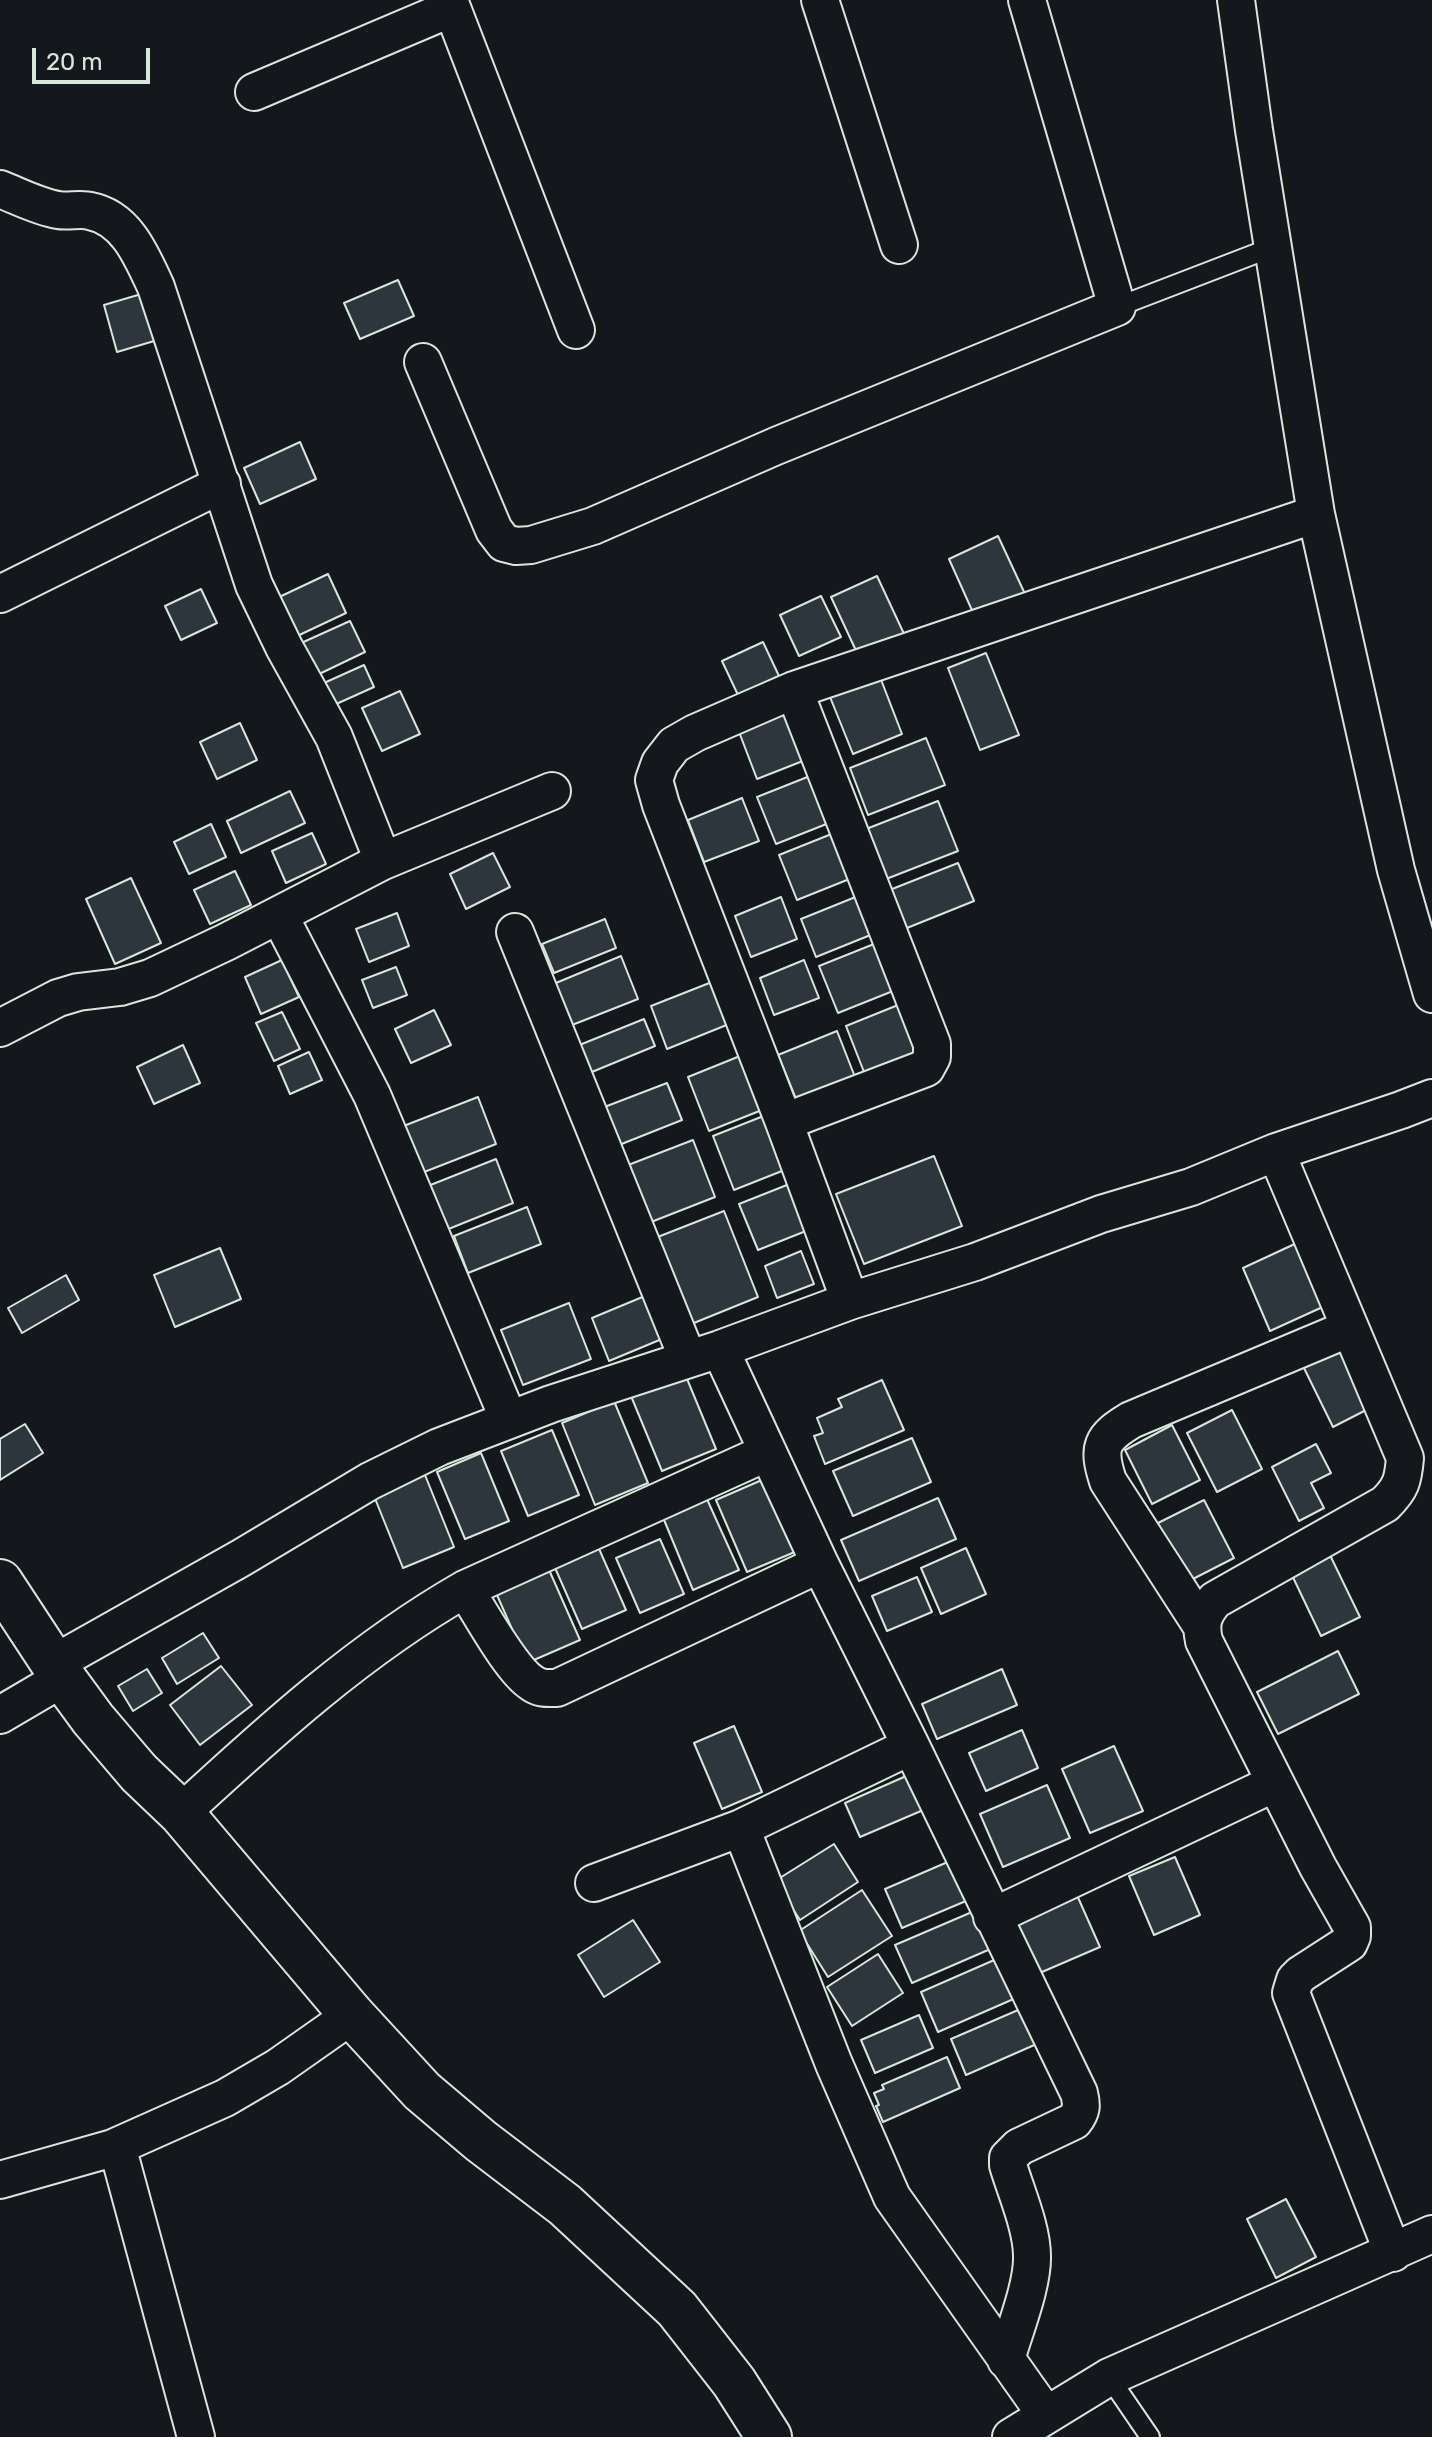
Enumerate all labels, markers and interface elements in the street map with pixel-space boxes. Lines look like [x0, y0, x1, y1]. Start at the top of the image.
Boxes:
scale bar [36, 32, 154, 82]
text: 20 m [46, 48, 103, 76]

